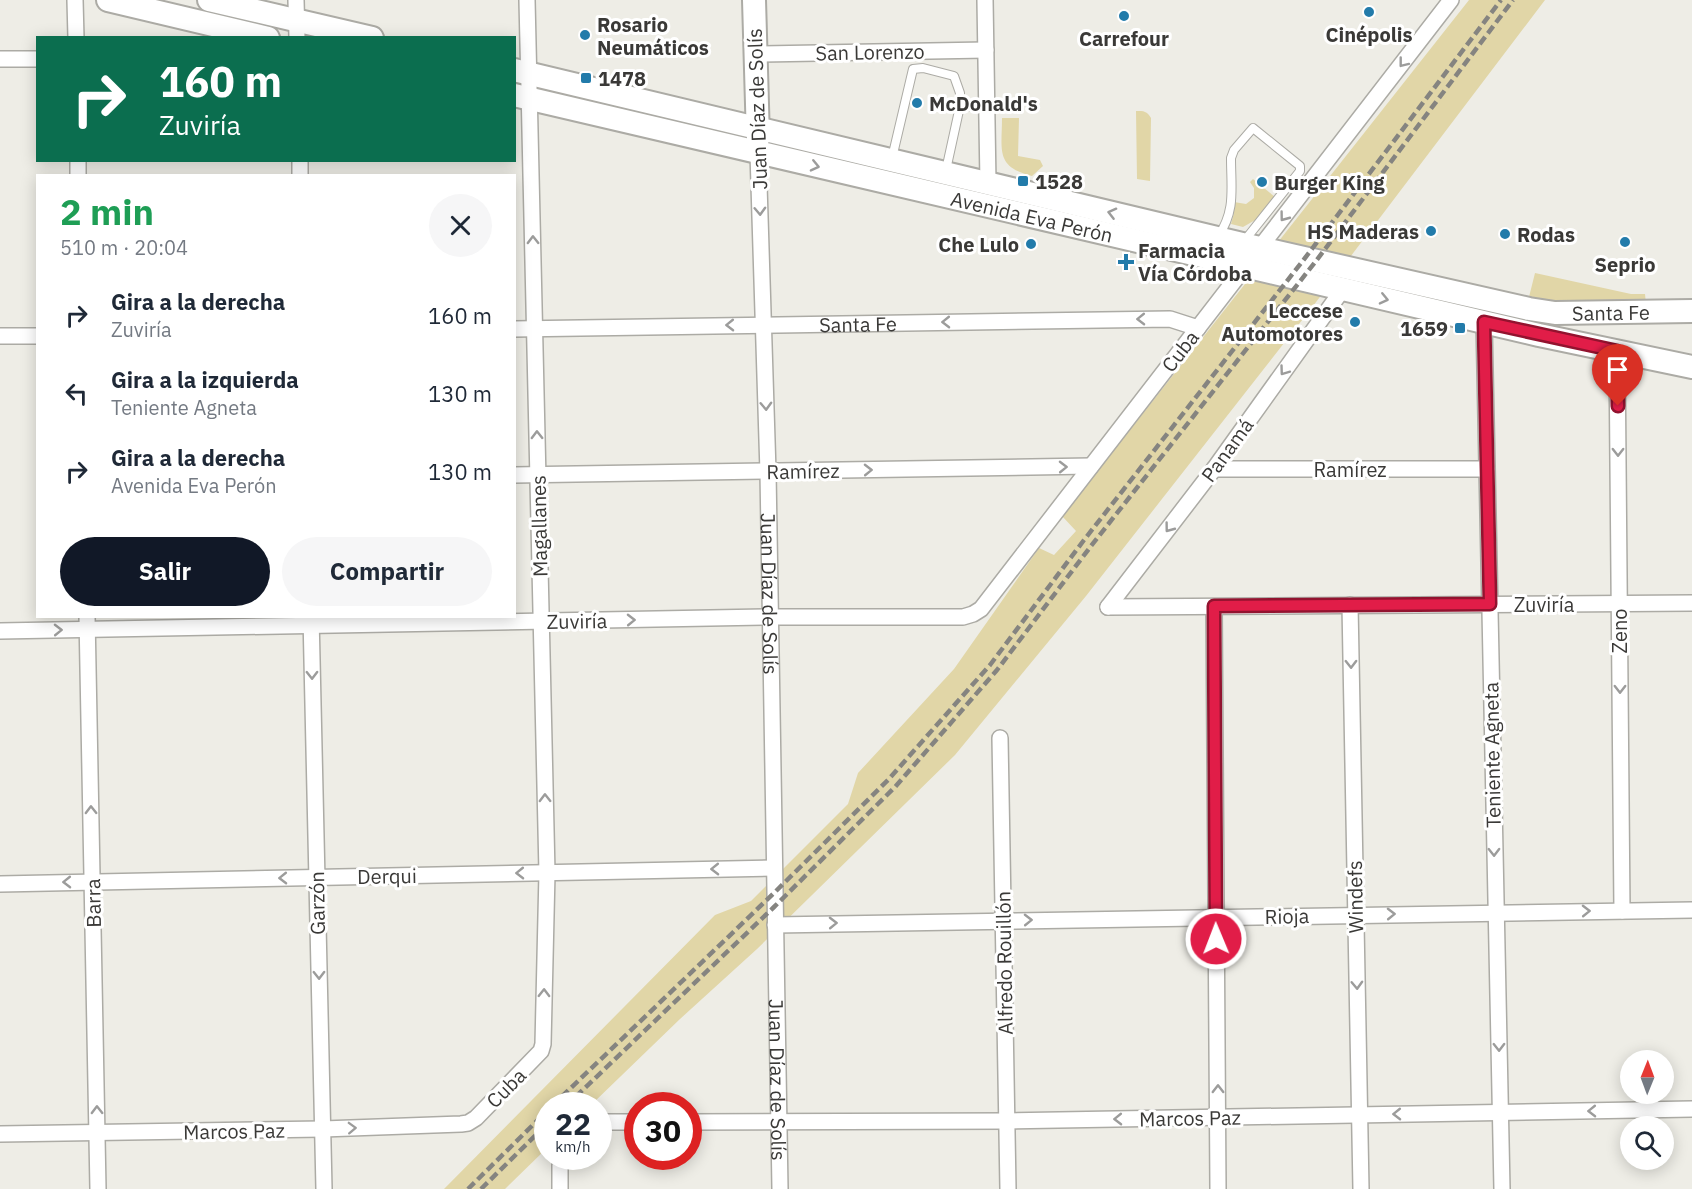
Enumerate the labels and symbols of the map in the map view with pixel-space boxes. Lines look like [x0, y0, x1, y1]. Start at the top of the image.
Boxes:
marker: Cinépolis [1362, 5, 1376, 19]
marker: Carrefour [1117, 9, 1131, 23]
place label: Rosario Neumáticos [597, 11, 709, 61]
place label: Cinépolis [1325, 21, 1413, 48]
place label: Carrefour [1079, 25, 1169, 52]
marker: Rosario Neumáticos [578, 28, 592, 42]
street label: Juan Díaz de Solís [741, 28, 773, 190]
street label: San Lorenzo [815, 38, 925, 66]
one-way arrow [1399, 56, 1410, 67]
place label: 1478 [598, 65, 646, 92]
marker: 1478 [579, 71, 593, 85]
place label: McDonald's [929, 90, 1038, 117]
marker: McDonald's [910, 96, 924, 110]
one-way arrow [810, 158, 820, 171]
place label: 1528 [1035, 168, 1083, 195]
place label: Burger King [1274, 169, 1386, 196]
marker: 1528 [1016, 174, 1030, 188]
marker: Burger King [1255, 175, 1269, 189]
street label: Avenida Eva Perón [948, 184, 1116, 248]
one-way arrow [754, 207, 767, 216]
one-way arrow [1107, 207, 1117, 220]
one-way arrow [1280, 211, 1291, 222]
place label: HS Maderas [1307, 218, 1419, 245]
place label: Rodas [1517, 221, 1575, 248]
marker: HS Maderas [1424, 224, 1438, 238]
marker: Rodas [1498, 227, 1512, 241]
place label: Che Lulo [938, 231, 1019, 258]
marker: Seprio [1618, 235, 1632, 249]
one-way arrow [526, 236, 539, 245]
marker: Che Lulo [1024, 237, 1038, 251]
place label: Farmacia Vía Córdoba [1138, 237, 1252, 287]
place label: Seprio [1595, 251, 1655, 278]
marker: Farmacia Vía Córdoba [1119, 255, 1133, 269]
one-way arrow [1379, 291, 1389, 304]
place label: Leccese Automotores [1221, 297, 1343, 347]
street label: Santa Fe [1572, 298, 1650, 326]
street label: Santa Fe [819, 310, 897, 338]
one-way arrow [1137, 313, 1146, 325]
marker: Leccese Automotores [1348, 315, 1362, 329]
place label: 1659 [1400, 315, 1448, 342]
one-way arrow [942, 316, 951, 328]
one-way arrow [726, 319, 735, 332]
marker: 1659 [1453, 321, 1467, 335]
street label: Cuba [1155, 324, 1205, 377]
pin [1592, 344, 1643, 406]
one-way arrow [1281, 364, 1292, 375]
one-way arrow [760, 401, 772, 410]
street label: Panamá [1195, 412, 1259, 487]
one-way arrow [531, 431, 543, 440]
one-way arrow [1612, 447, 1624, 456]
street label: Ramírez [1313, 456, 1387, 483]
street label: Ramírez [766, 457, 840, 485]
one-way arrow [1058, 461, 1067, 473]
one-way arrow [863, 464, 872, 476]
street label: Magallanes [525, 475, 553, 577]
street label: Juan Díaz de Solís [755, 513, 785, 675]
one-way arrow [1165, 521, 1176, 532]
street label: Zuviría [1514, 591, 1575, 618]
street label: Zuviría [546, 607, 608, 635]
street label: Zeno [1606, 608, 1633, 654]
one-way arrow [627, 614, 636, 626]
one-way arrow [54, 624, 63, 636]
one-way arrow [1344, 659, 1357, 668]
one-way arrow [306, 670, 318, 679]
street label: Teniente Agneta [1477, 682, 1507, 828]
one-way arrow [1614, 684, 1626, 693]
one-way arrow [539, 794, 552, 803]
one-way arrow [85, 805, 97, 814]
one-way arrow [1488, 847, 1500, 856]
street label: Windefs [1341, 860, 1369, 934]
street label: Derqui [357, 862, 417, 890]
one-way arrow [711, 863, 720, 876]
one-way arrow [516, 867, 525, 879]
street label: Garzón [303, 871, 331, 935]
one-way arrow [279, 872, 288, 884]
one-way arrow [63, 876, 72, 889]
street label: Barra [79, 878, 107, 928]
street label: Alfredo Rouillón [989, 891, 1019, 1035]
street label: Rioja [1264, 902, 1310, 930]
one-way arrow [1582, 905, 1591, 917]
position arrow [1184, 907, 1248, 971]
one-way arrow [1387, 908, 1396, 920]
one-way arrow [1024, 913, 1033, 926]
one-way arrow [829, 917, 838, 930]
one-way arrow [313, 970, 325, 979]
one-way arrow [1351, 980, 1363, 989]
one-way arrow [538, 989, 551, 998]
street label: Juan Díaz de Solís [763, 999, 793, 1161]
one-way arrow [1493, 1042, 1505, 1051]
north arrow [1620, 1050, 1674, 1104]
street label: Cuba [480, 1062, 532, 1114]
one-way arrow [1211, 1084, 1224, 1093]
speed limit sign: 30 [624, 1092, 702, 1170]
street label: Marcos Paz [1139, 1104, 1241, 1132]
one-way arrow [1587, 1104, 1596, 1117]
one-way arrow [90, 1105, 103, 1114]
one-way arrow [1392, 1108, 1401, 1120]
one-way arrow [1113, 1113, 1122, 1125]
street label: Marcos Paz [183, 1117, 285, 1145]
one-way arrow [348, 1122, 357, 1135]

